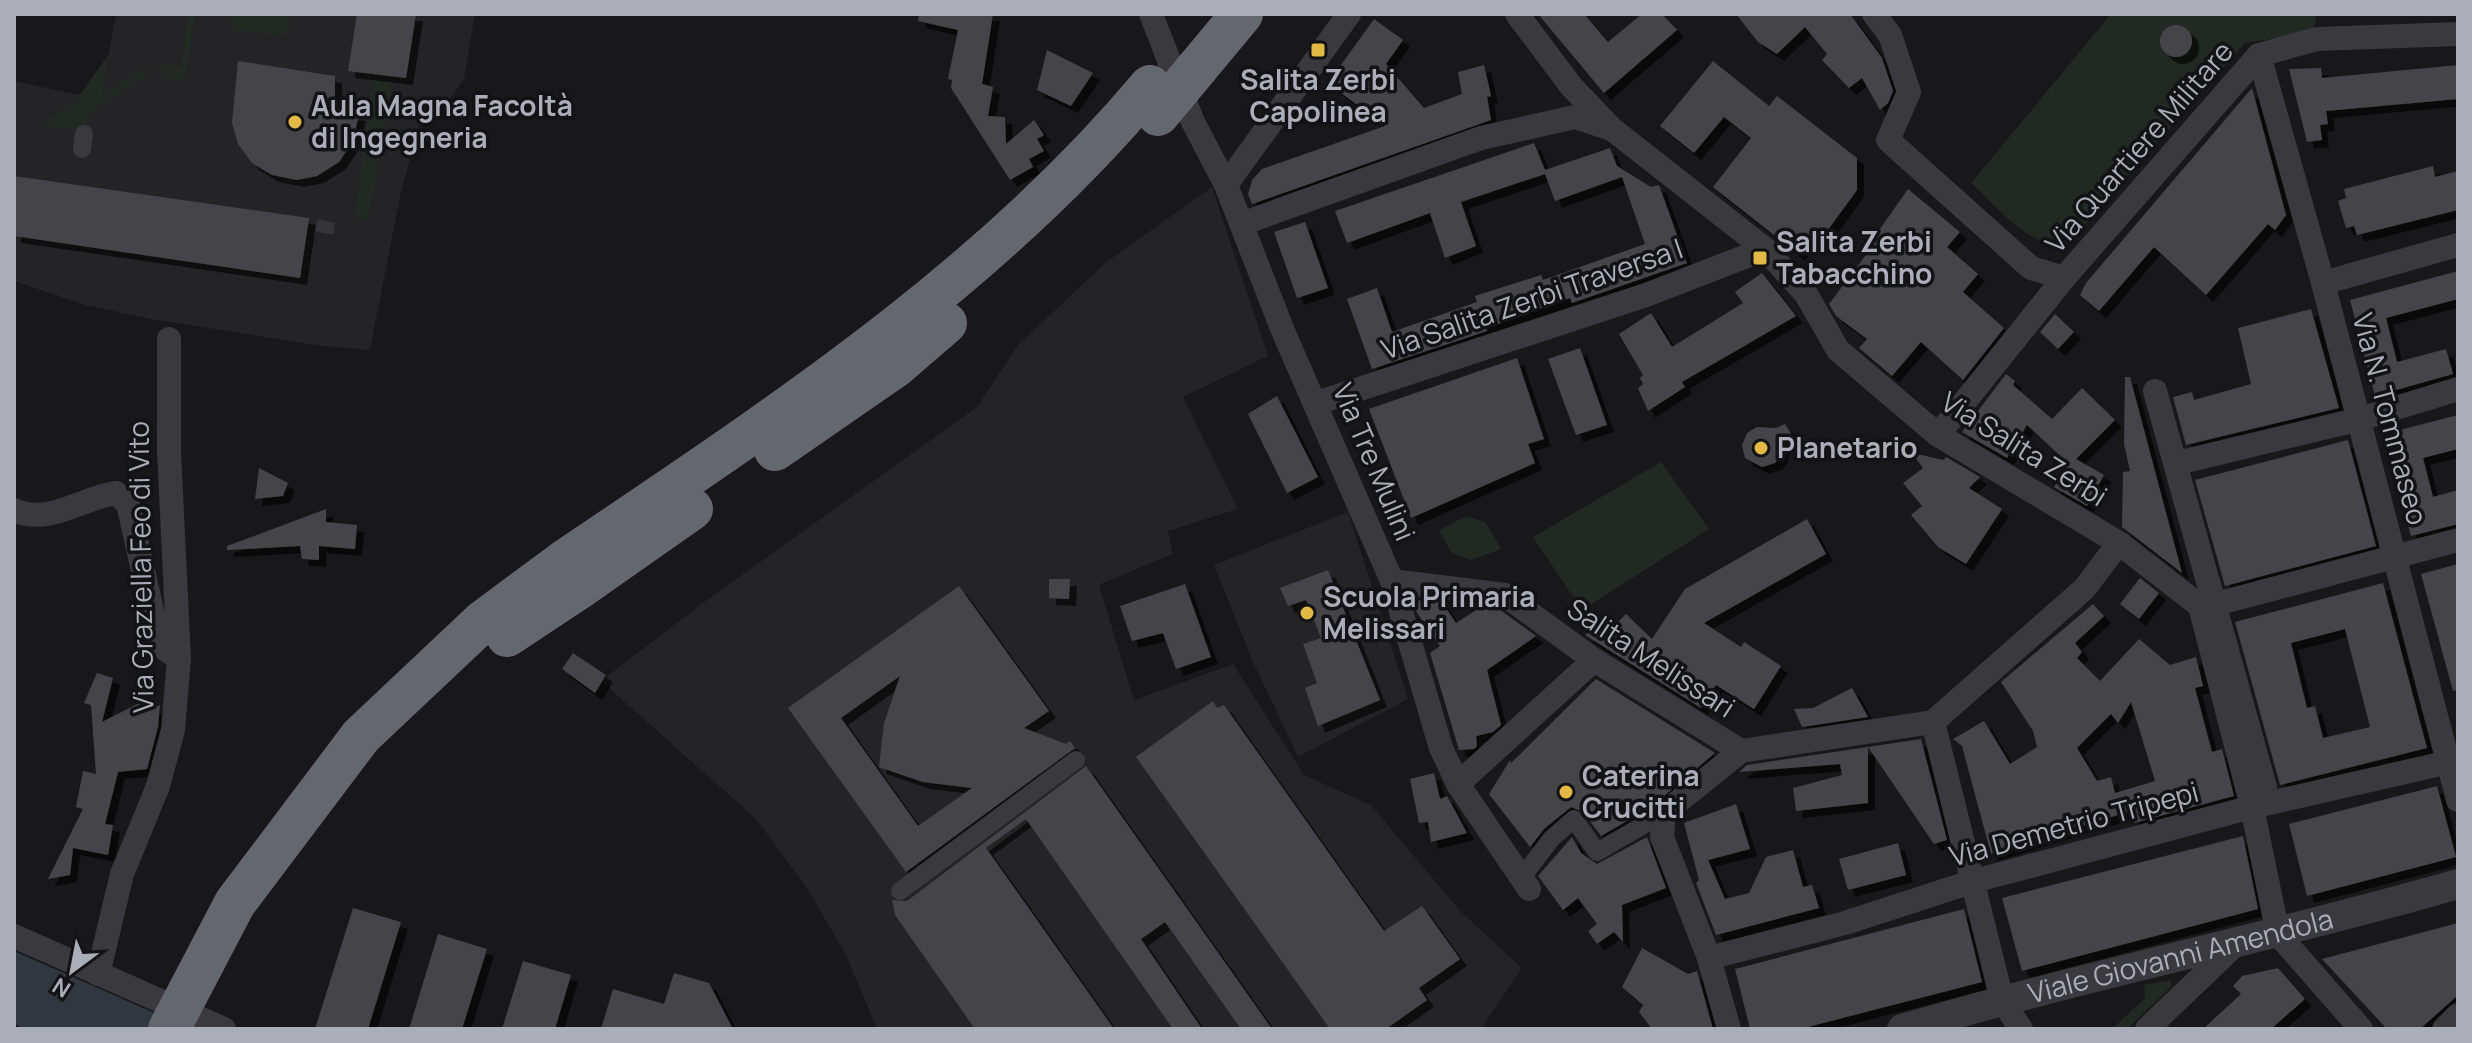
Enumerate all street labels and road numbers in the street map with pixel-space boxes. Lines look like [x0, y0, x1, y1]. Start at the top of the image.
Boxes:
street label: Via Quartiere Militare [2036, 33, 2241, 260]
street label: Via Salita Zerbi Traversa I [1376, 229, 1687, 368]
street label: Via N. Tommaseo [2344, 309, 2437, 529]
street label: Via Tre Mulini [1325, 377, 1425, 546]
street label: Via Salita Zerbi [1934, 382, 2115, 514]
street label: Via Graziella Feo di Vito [118, 421, 162, 713]
street label: Salita Melissari [1560, 589, 1743, 726]
street label: Via Demetrio Tripepi [1945, 772, 2202, 875]
street label: Viale Giovanni Amendola [2024, 899, 2337, 1011]

